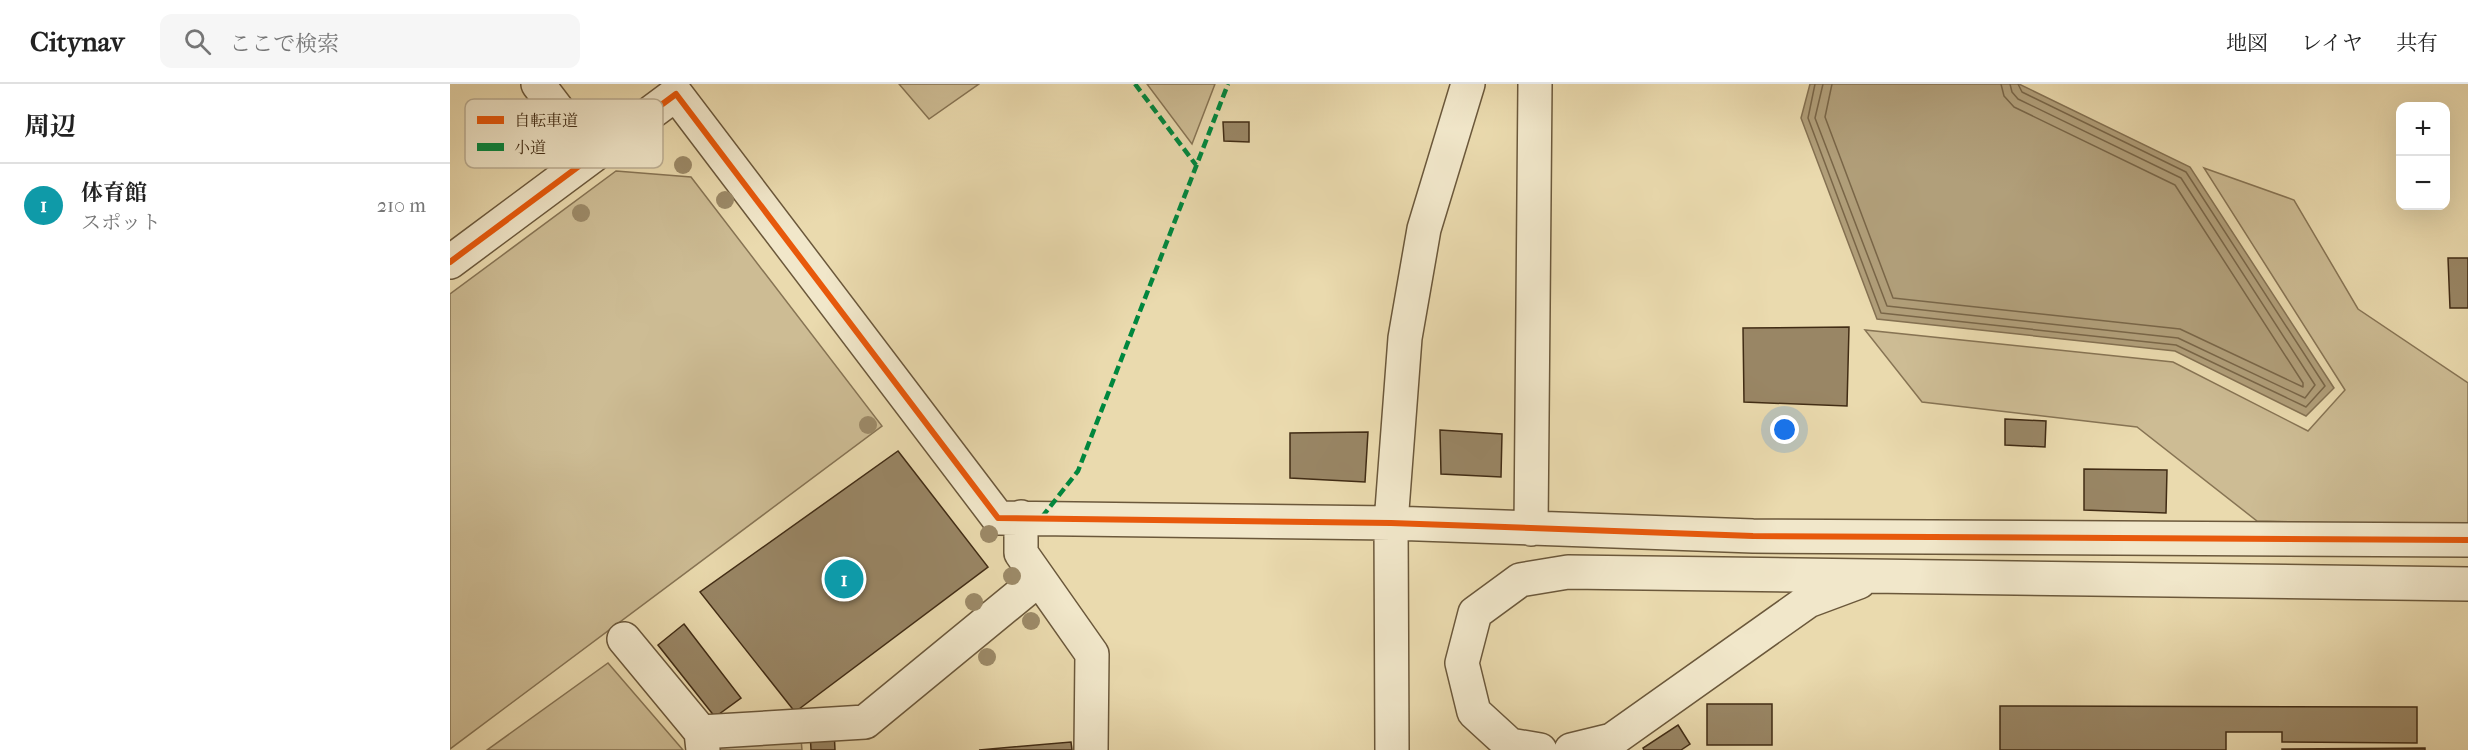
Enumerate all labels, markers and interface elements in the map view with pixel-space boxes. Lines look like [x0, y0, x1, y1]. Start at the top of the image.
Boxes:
search box [160, 14, 580, 68]
text: Citynav [30, 25, 124, 58]
icon: search [181, 25, 214, 58]
text: ここで検索 [229, 31, 339, 57]
text: 地図 [2226, 31, 2268, 55]
text: レイヤ [2301, 31, 2363, 55]
text: 共有 [2396, 31, 2438, 55]
legend [465, 99, 663, 168]
map controls [2396, 102, 2450, 210]
button: + [2396, 102, 2450, 156]
text: 周辺 [24, 111, 76, 142]
text: 自転車道 [514, 111, 578, 130]
text: 小道 [514, 138, 546, 157]
button: − [2396, 156, 2450, 210]
text: 体育館 [81, 180, 147, 206]
text: 1 [40, 194, 47, 217]
text: 210 m [377, 194, 426, 217]
text: スポット [81, 211, 161, 234]
your location [1770, 415, 1799, 444]
pin: 1 [824, 556, 864, 602]

